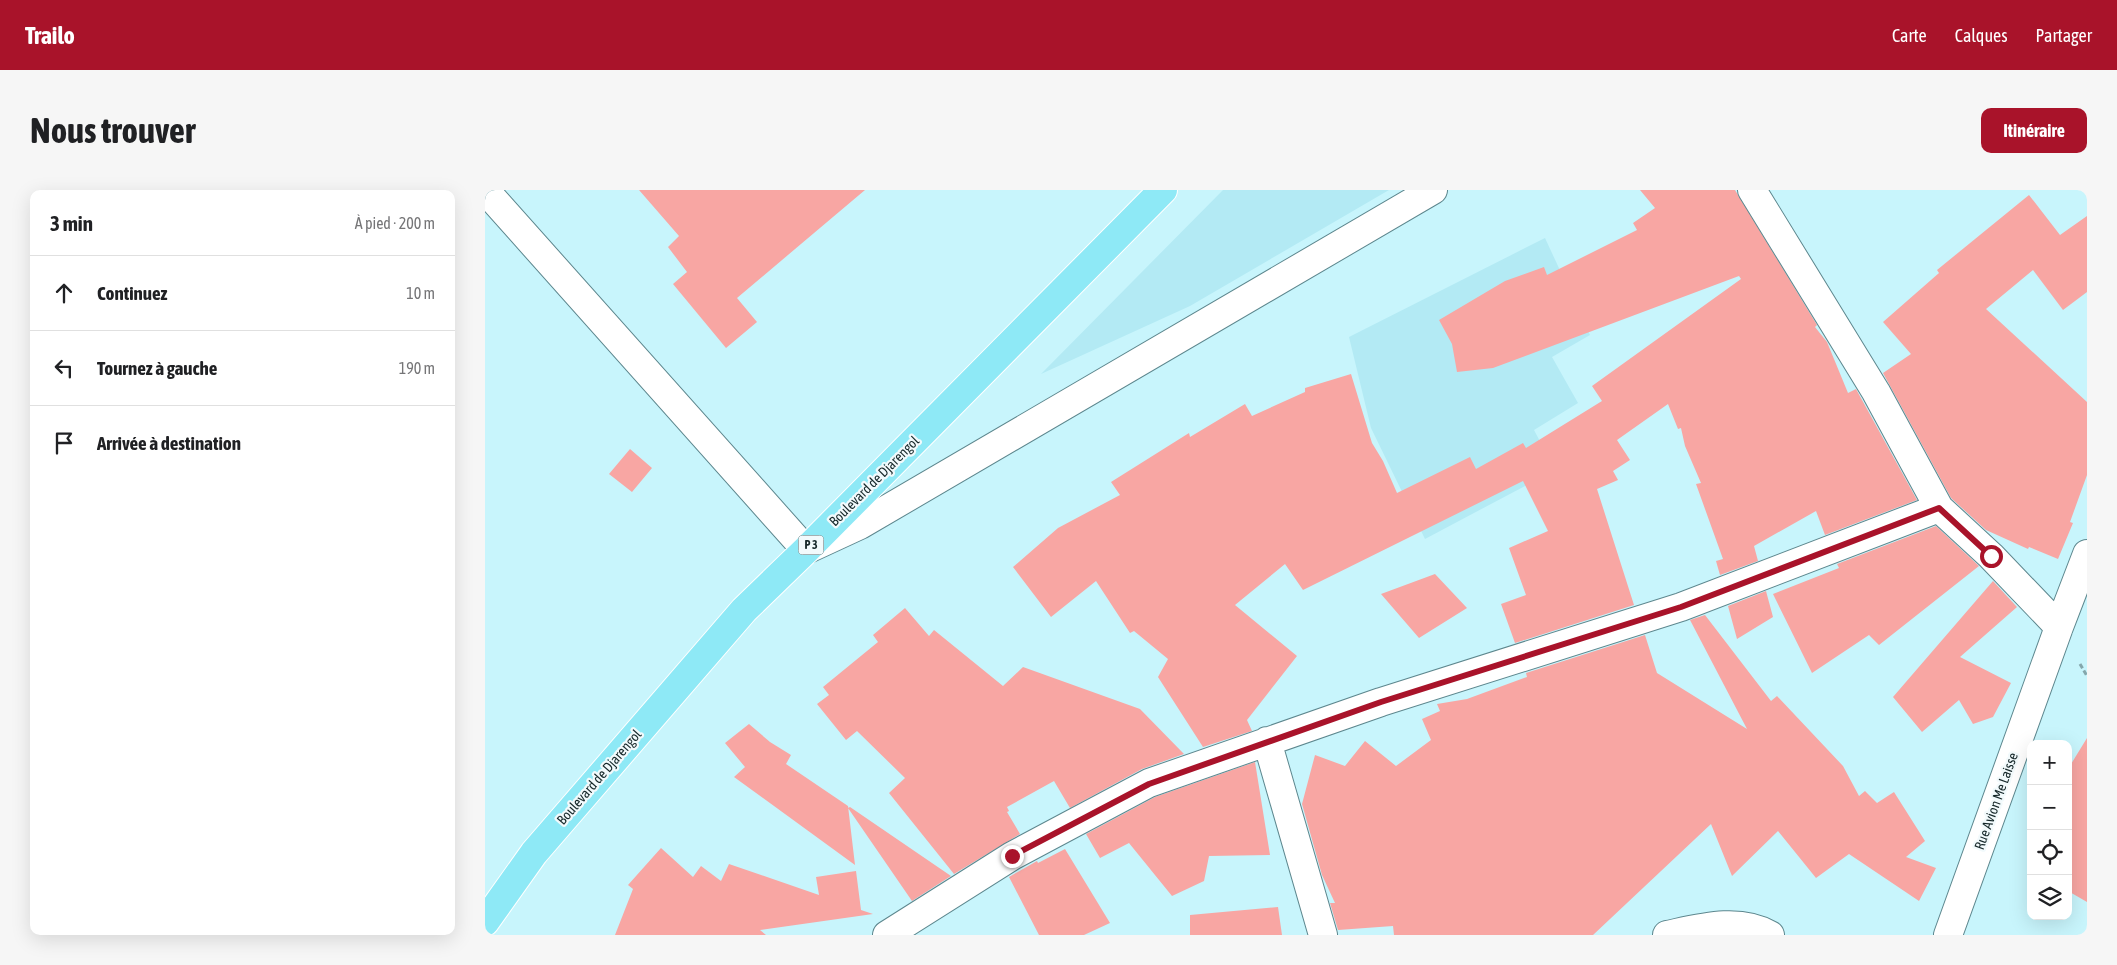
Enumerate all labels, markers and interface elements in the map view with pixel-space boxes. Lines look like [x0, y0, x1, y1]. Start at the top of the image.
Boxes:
text: Trailo [25, 22, 75, 49]
text: Carte [1892, 25, 1927, 46]
text: Calques [1955, 25, 2008, 46]
text: Partager [2036, 25, 2092, 46]
button: Itinéraire [1981, 108, 2087, 153]
text: Nous trouver [30, 110, 195, 150]
text: 3 min [50, 211, 93, 235]
text: À pied · 200 m [355, 214, 435, 232]
icon: ahead [50, 279, 78, 307]
text: Continuez [97, 282, 167, 304]
text: 10 m [406, 284, 435, 302]
icon: left [50, 354, 78, 382]
text: Tournez à gauche [97, 357, 217, 379]
text: 190 m [399, 359, 435, 377]
icon: arrive [50, 429, 78, 457]
text: Arrivée à destination [97, 432, 241, 454]
street label: Boulevard de Djarengol [826, 433, 922, 529]
road number: P 3 [799, 536, 823, 554]
route start [1980, 545, 2003, 568]
street label: Boulevard de Djarengol [553, 726, 645, 828]
map controls [2027, 740, 2072, 920]
button: + [2027, 740, 2072, 785]
street label: Rue Avion Me Laisse [1971, 750, 2021, 852]
button: − [2027, 785, 2072, 830]
button: locate [2027, 830, 2072, 875]
route end [1001, 845, 1024, 868]
button: layers [2027, 875, 2072, 920]

